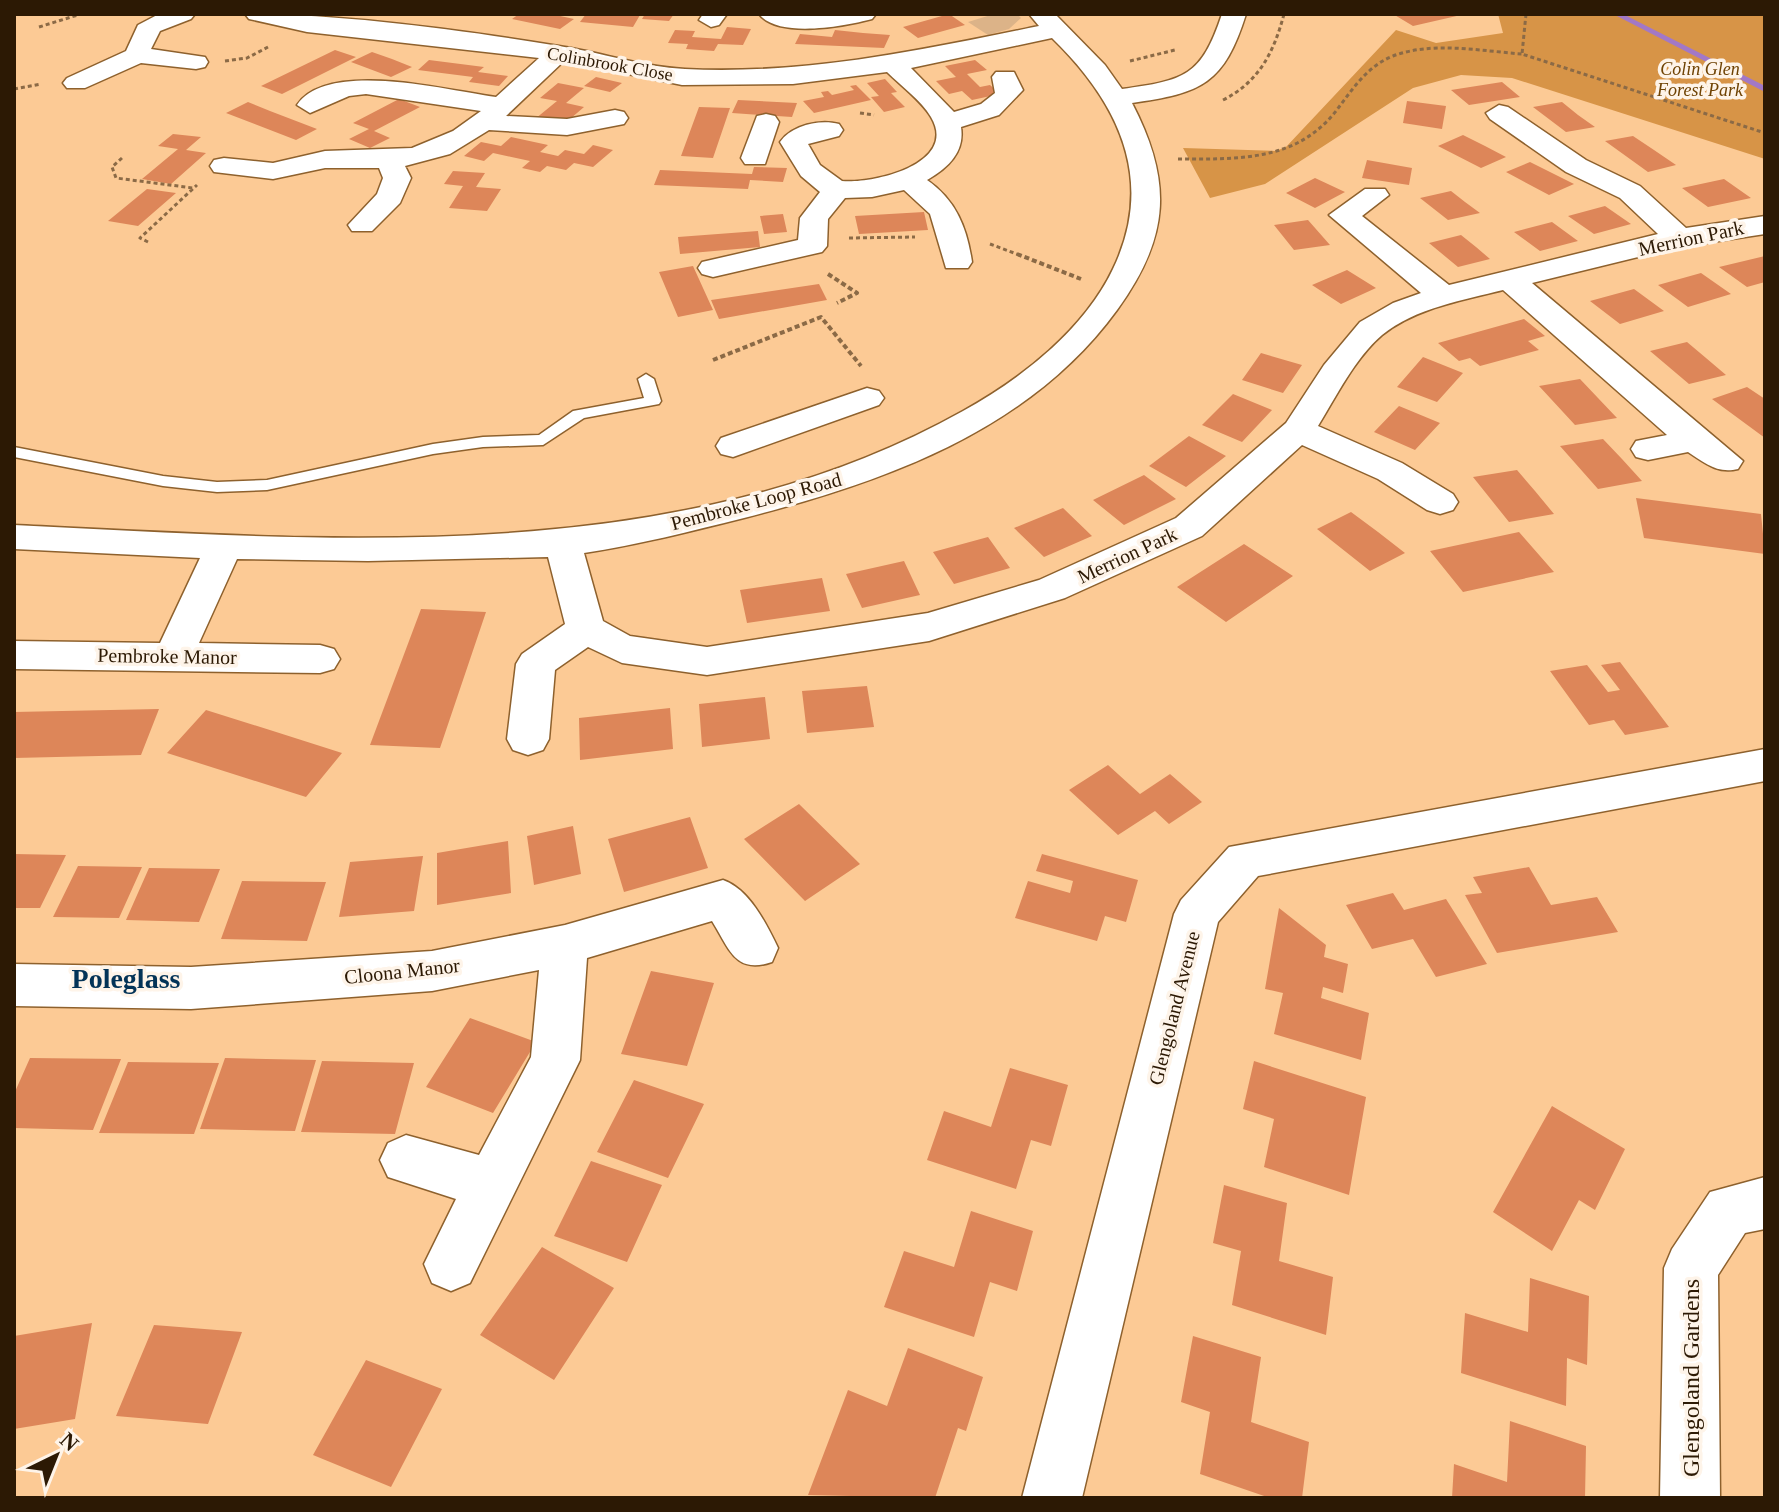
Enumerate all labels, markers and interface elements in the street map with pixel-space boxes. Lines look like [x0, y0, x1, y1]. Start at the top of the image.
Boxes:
street label: Colinbrook Close [545, 43, 675, 85]
park label: Colin Glen Forest Park [1656, 59, 1744, 100]
street label: Merrion Park [1636, 216, 1746, 260]
street label: Pembroke Loop Road [668, 468, 844, 535]
street label: Merrion Park [1074, 522, 1180, 588]
street label: Pembroke Manor [97, 644, 237, 668]
street label: Glengoland Avenue [1144, 929, 1205, 1088]
street label: Cloona Manor [343, 954, 461, 988]
district label: Poleglass [72, 963, 181, 994]
street label: Glengoland Gardens [1678, 1279, 1704, 1477]
north arrow [16, 1416, 96, 1496]
text: N [55, 1427, 84, 1456]

